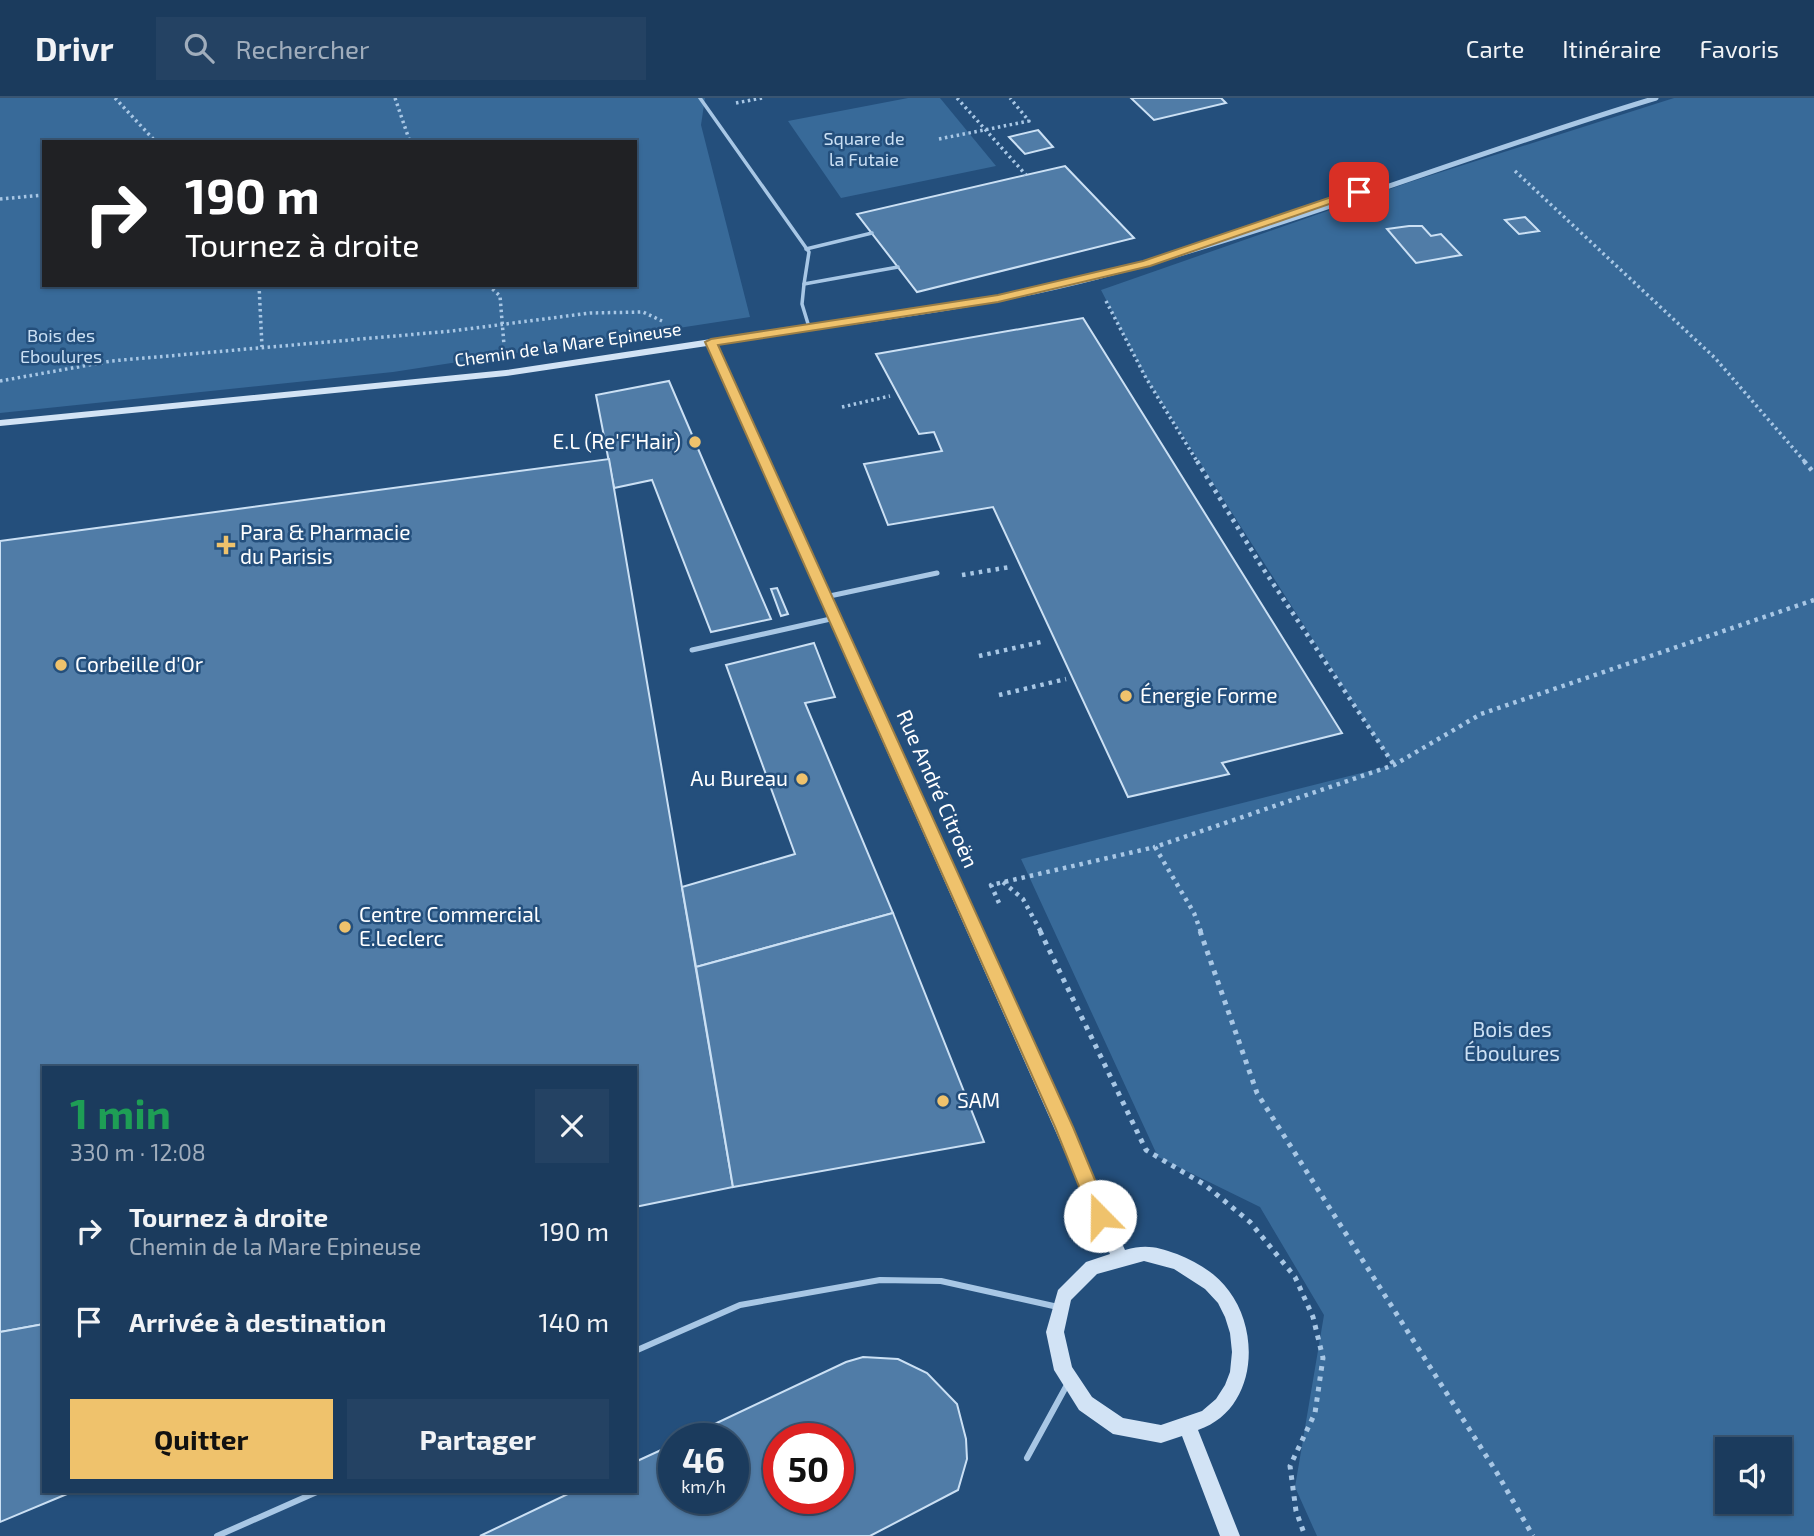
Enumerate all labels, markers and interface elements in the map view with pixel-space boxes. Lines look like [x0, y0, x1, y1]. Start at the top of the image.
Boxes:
search box [156, 17, 646, 80]
text: Drivr [35, 28, 114, 68]
icon: search [180, 29, 218, 67]
text: Rechercher [236, 33, 370, 64]
text: Carte [1466, 34, 1524, 63]
text: Itinéraire [1562, 34, 1661, 63]
text: Favoris [1699, 34, 1779, 63]
park label: Square de la Futaie [823, 127, 905, 170]
pin [1329, 162, 1389, 222]
text: 190 m [185, 165, 320, 224]
icon: right [70, 168, 161, 259]
icon: arrive [1340, 173, 1378, 211]
text: Tournez à droite [185, 225, 419, 263]
street label: Chemin de la Mare Epineuse [453, 317, 683, 371]
park label: Bois des Eboulures [20, 324, 102, 367]
place label: E.L (Re'F'Hair) [553, 428, 681, 453]
marker: E.L (Re'F'Hair) [687, 434, 703, 450]
place label: Para & Pharmacie du Parisis [240, 519, 411, 568]
marker: Para & Pharmacie du Parisis [218, 537, 234, 553]
place label: Corbeille d'Or [75, 651, 204, 676]
marker: Corbeille d'Or [53, 657, 69, 673]
place label: Énergie Forme [1140, 682, 1277, 707]
marker: Énergie Forme [1118, 688, 1134, 704]
street label: Rue André Citroën [892, 705, 984, 871]
place label: Au Bureau [690, 765, 788, 790]
marker: Au Bureau [794, 771, 810, 787]
place label: Centre Commercial E.Leclerc [359, 901, 541, 950]
marker: Centre Commercial E.Leclerc [337, 919, 353, 935]
park label: Bois des Éboulures [1464, 1016, 1560, 1065]
text: 1 min [70, 1087, 171, 1137]
place label: SAM [957, 1087, 1000, 1112]
button: close [535, 1089, 609, 1163]
marker: SAM [935, 1093, 951, 1109]
text: 330 m · 12:08 [70, 1138, 206, 1166]
position arrow [1063, 1179, 1137, 1253]
text: Tournez à droite [129, 1201, 328, 1232]
icon: right [70, 1212, 108, 1250]
text: 190 m [540, 1215, 609, 1246]
text: Chemin de la Mare Epineuse [129, 1232, 421, 1260]
icon: arrive [70, 1303, 108, 1341]
text: Arrivée à destination [129, 1306, 386, 1337]
text: 140 m [538, 1306, 609, 1337]
button: Quitter [70, 1399, 333, 1479]
button: Partager [347, 1399, 609, 1479]
speed limit sign: 50 [763, 1423, 854, 1514]
map controls [1715, 1437, 1792, 1514]
button: sound [1715, 1437, 1792, 1514]
text: 46 [682, 1438, 725, 1480]
text: km/h [681, 1475, 726, 1497]

